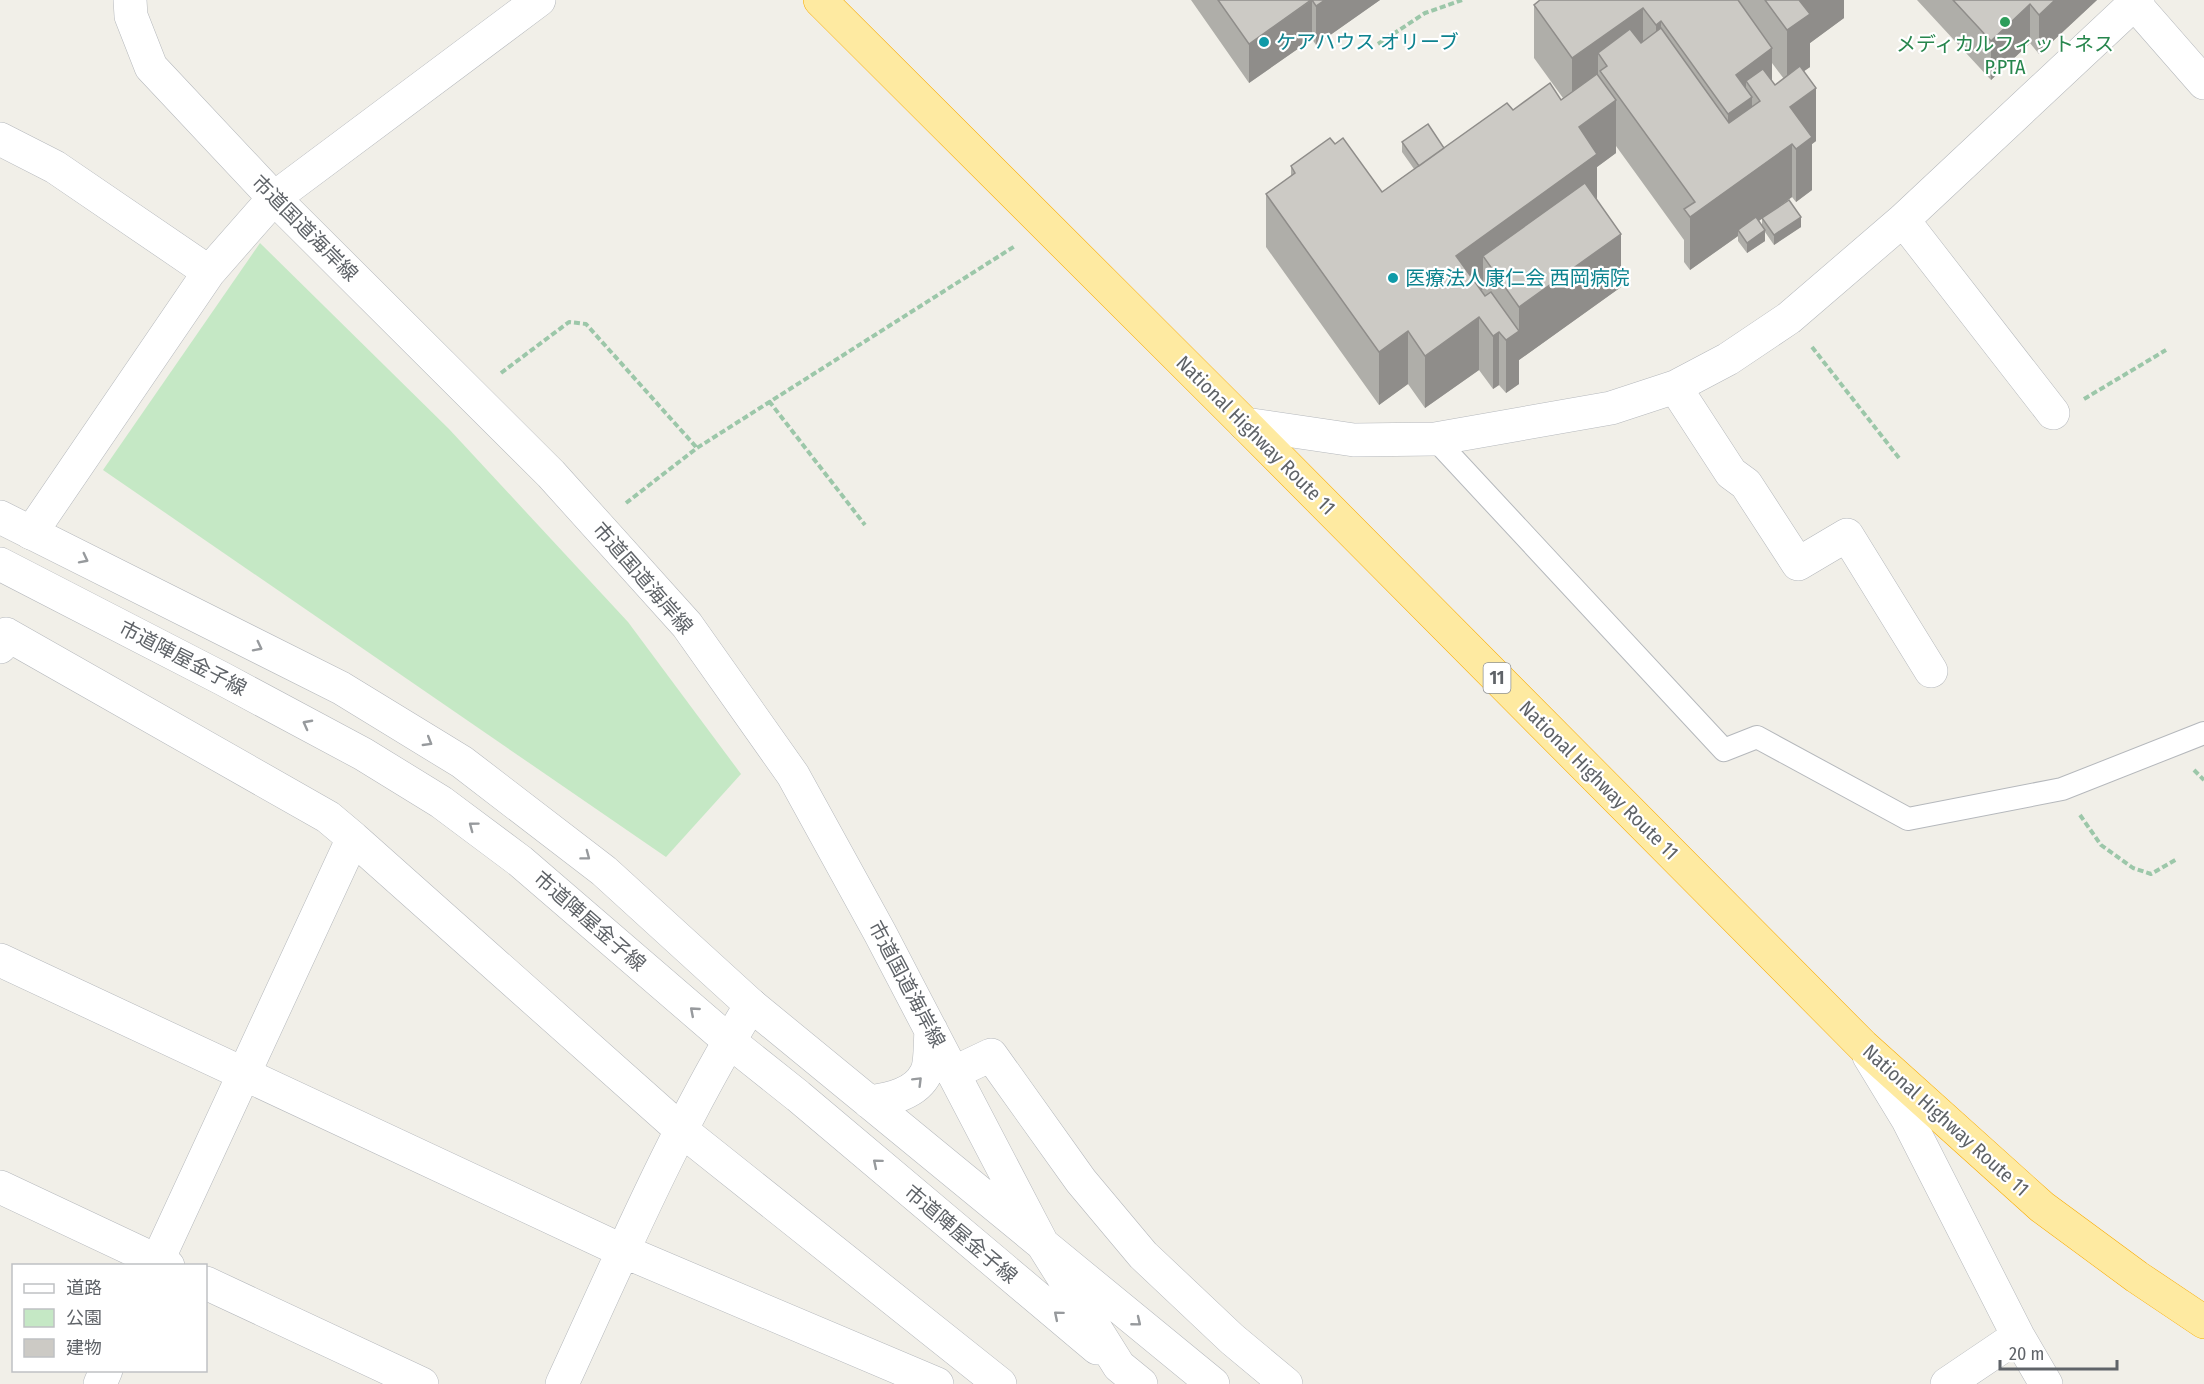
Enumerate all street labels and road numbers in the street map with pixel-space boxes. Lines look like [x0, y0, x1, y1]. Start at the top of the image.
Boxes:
street label: 市道国道海岸線 [247, 170, 363, 286]
street label: National Highway Route 11 [1172, 351, 1340, 519]
street label: 市道国道海岸線 [588, 517, 698, 639]
street label: 市道陣屋金子線 [115, 616, 251, 700]
road number: 11 [1484, 663, 1510, 693]
street label: National Highway Route 11 [1515, 696, 1683, 864]
street label: 市道陣屋金子線 [529, 866, 651, 976]
street label: 市道国道海岸線 [864, 917, 950, 1051]
street label: National Highway Route 11 [1858, 1039, 2034, 1201]
street label: 市道陣屋金子線 [900, 1180, 1022, 1288]

